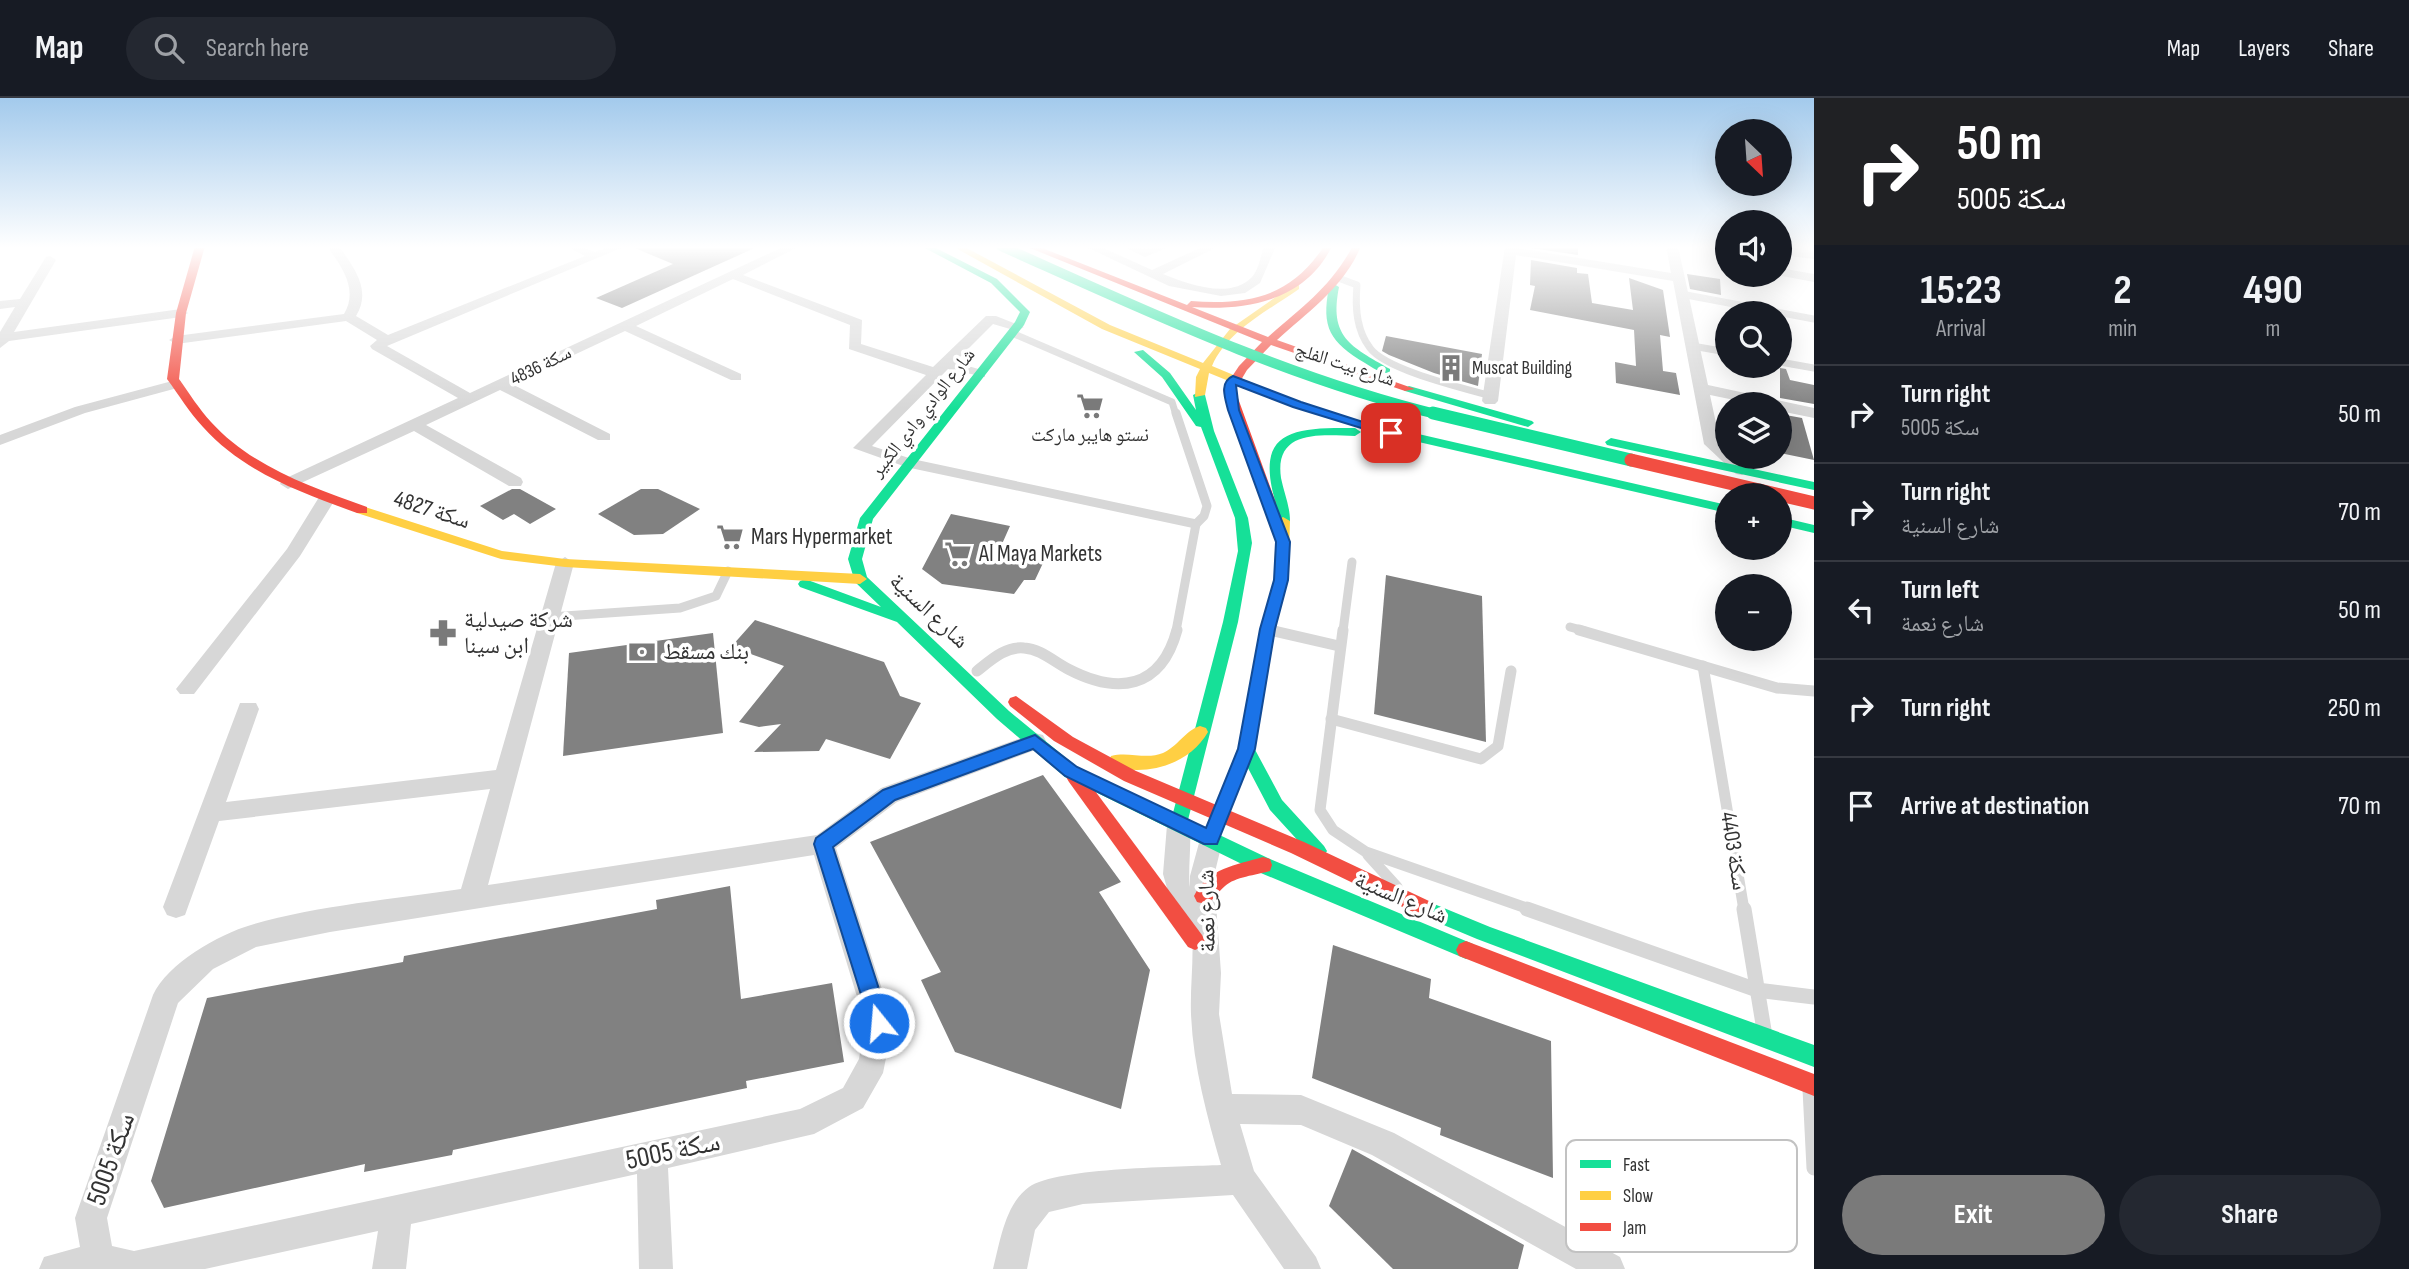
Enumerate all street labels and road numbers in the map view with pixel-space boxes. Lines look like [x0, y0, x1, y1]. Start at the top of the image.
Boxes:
street label: شارع بيت الفلج [1292, 338, 1398, 392]
street label: سكة 4836 [507, 341, 575, 391]
street label: شارع الوادي وادي الكبير [865, 344, 983, 485]
street label: سكة 4827 [390, 485, 474, 535]
street label: شارع السنية [883, 567, 975, 655]
street label: سكة 4403 [1714, 810, 1754, 892]
street label: شارع السنية [1350, 866, 1452, 930]
street label: شارع نعمة [1192, 869, 1222, 953]
street label: سكة 5005 [80, 1108, 142, 1210]
street label: سكة 5005 [623, 1125, 723, 1177]

